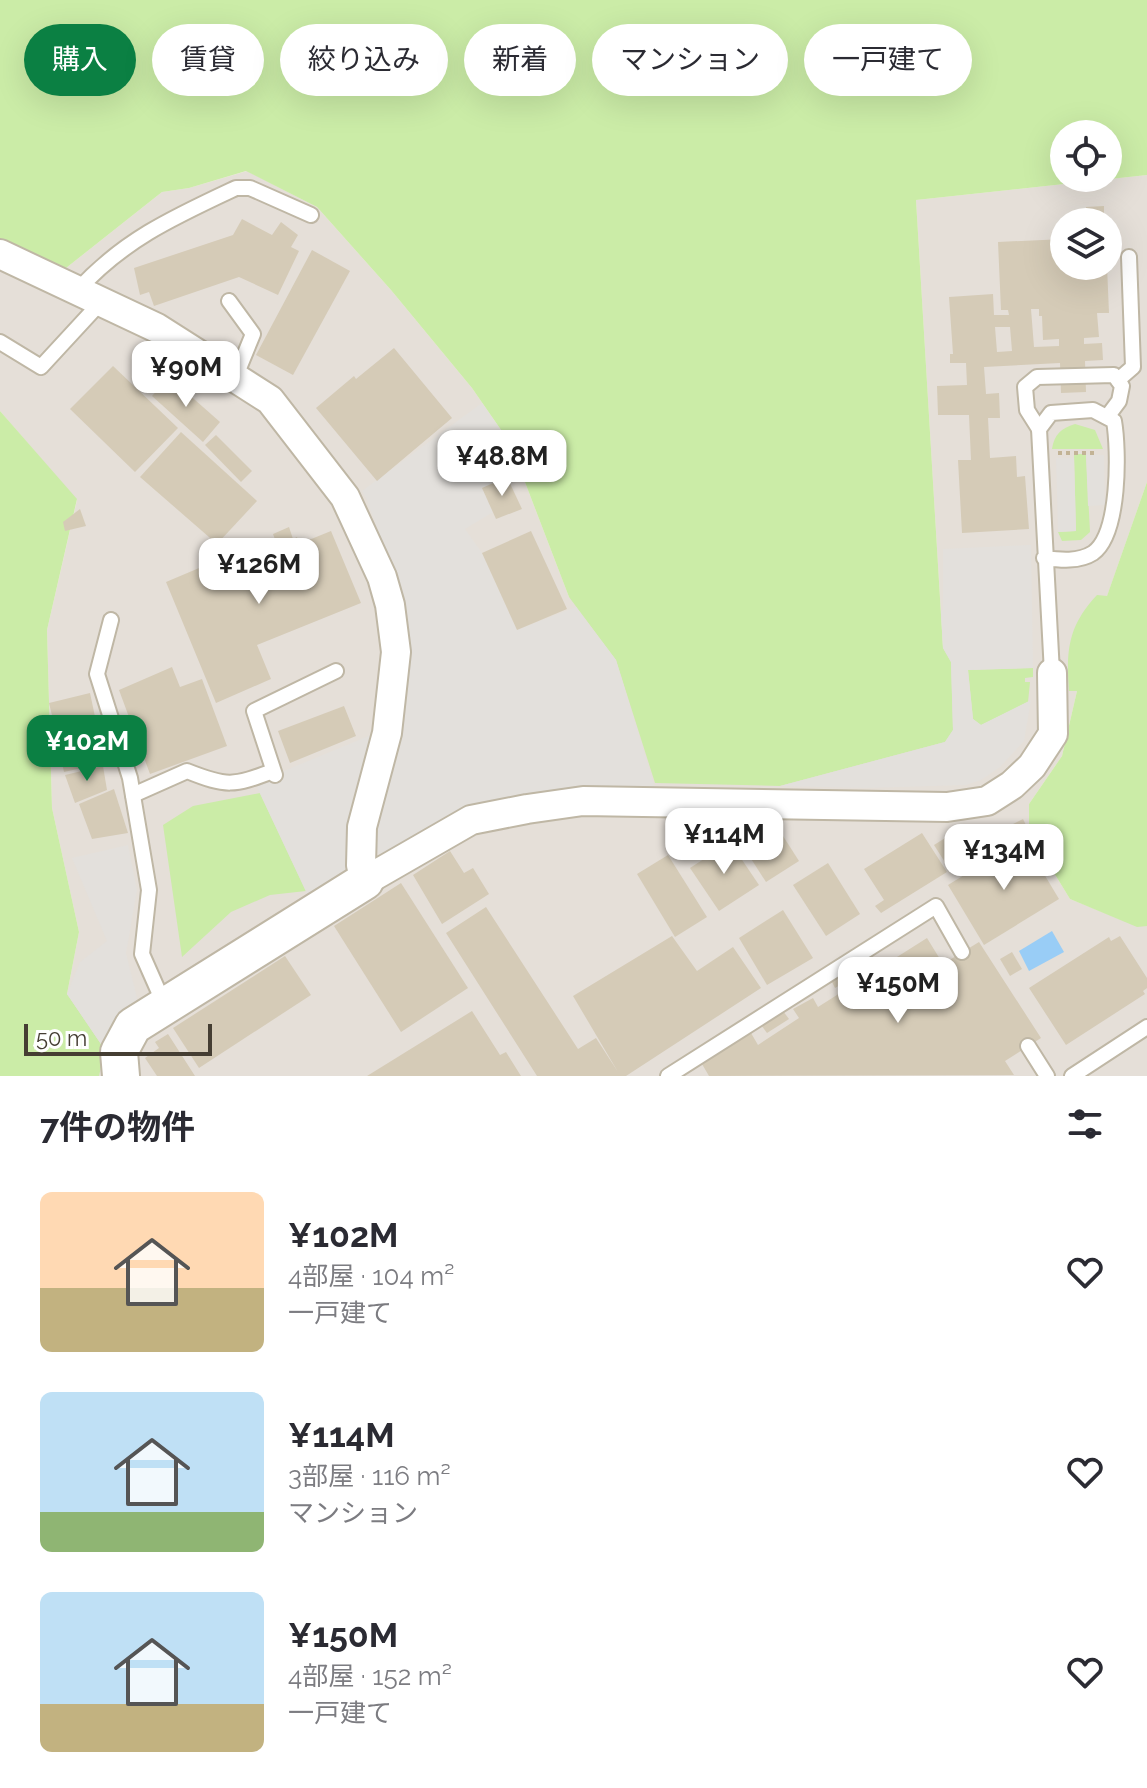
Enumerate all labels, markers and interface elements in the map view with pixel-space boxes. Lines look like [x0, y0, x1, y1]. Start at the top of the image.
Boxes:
chip: 購入 [24, 24, 136, 96]
chip: 賃貸 [152, 24, 264, 96]
chip: 絞り込み [280, 24, 448, 96]
chip: 新着 [464, 24, 576, 96]
chip: マンション [592, 24, 788, 96]
chip: 一戸建て [804, 24, 972, 96]
map controls [1050, 120, 1122, 280]
button: locate [1050, 120, 1122, 192]
button: layers [1050, 208, 1122, 280]
pin: ¥90M [139, 341, 233, 409]
text: ¥90M [150, 352, 222, 382]
pin: ¥48.8M [437, 430, 567, 498]
text: ¥48.8M [455, 441, 549, 471]
pin: ¥126M [203, 538, 315, 606]
text: ¥126M [217, 549, 301, 579]
pin: ¥102M [31, 715, 143, 783]
text: ¥102M [45, 726, 129, 756]
pin: ¥114M [668, 808, 780, 876]
text: ¥114M [683, 819, 765, 849]
pin: ¥134M [948, 824, 1060, 892]
text: ¥134M [962, 835, 1046, 865]
pin: ¥150M [842, 957, 954, 1025]
text: ¥150M [856, 968, 940, 998]
scale bar [24, 1020, 212, 1056]
text: 50 m [36, 1025, 87, 1051]
icon: filters [1063, 1102, 1107, 1146]
text: 7件の物件 [40, 1107, 195, 1147]
text: ¥102M [288, 1215, 398, 1255]
icon: home [104, 1224, 200, 1320]
icon: heart [1063, 1250, 1107, 1294]
text: 4部屋 · 104 m² [288, 1261, 454, 1291]
text: 一戸建て [288, 1298, 392, 1328]
text: ¥114M [288, 1415, 395, 1455]
icon: home [104, 1424, 200, 1520]
icon: heart [1063, 1450, 1107, 1494]
text: 3部屋 · 116 m² [288, 1461, 451, 1491]
text: マンション [288, 1498, 418, 1528]
text: ¥150M [288, 1615, 398, 1655]
icon: home [104, 1624, 200, 1720]
icon: heart [1063, 1650, 1107, 1694]
text: 4部屋 · 152 m² [288, 1661, 452, 1691]
text: 一戸建て [288, 1698, 392, 1728]

